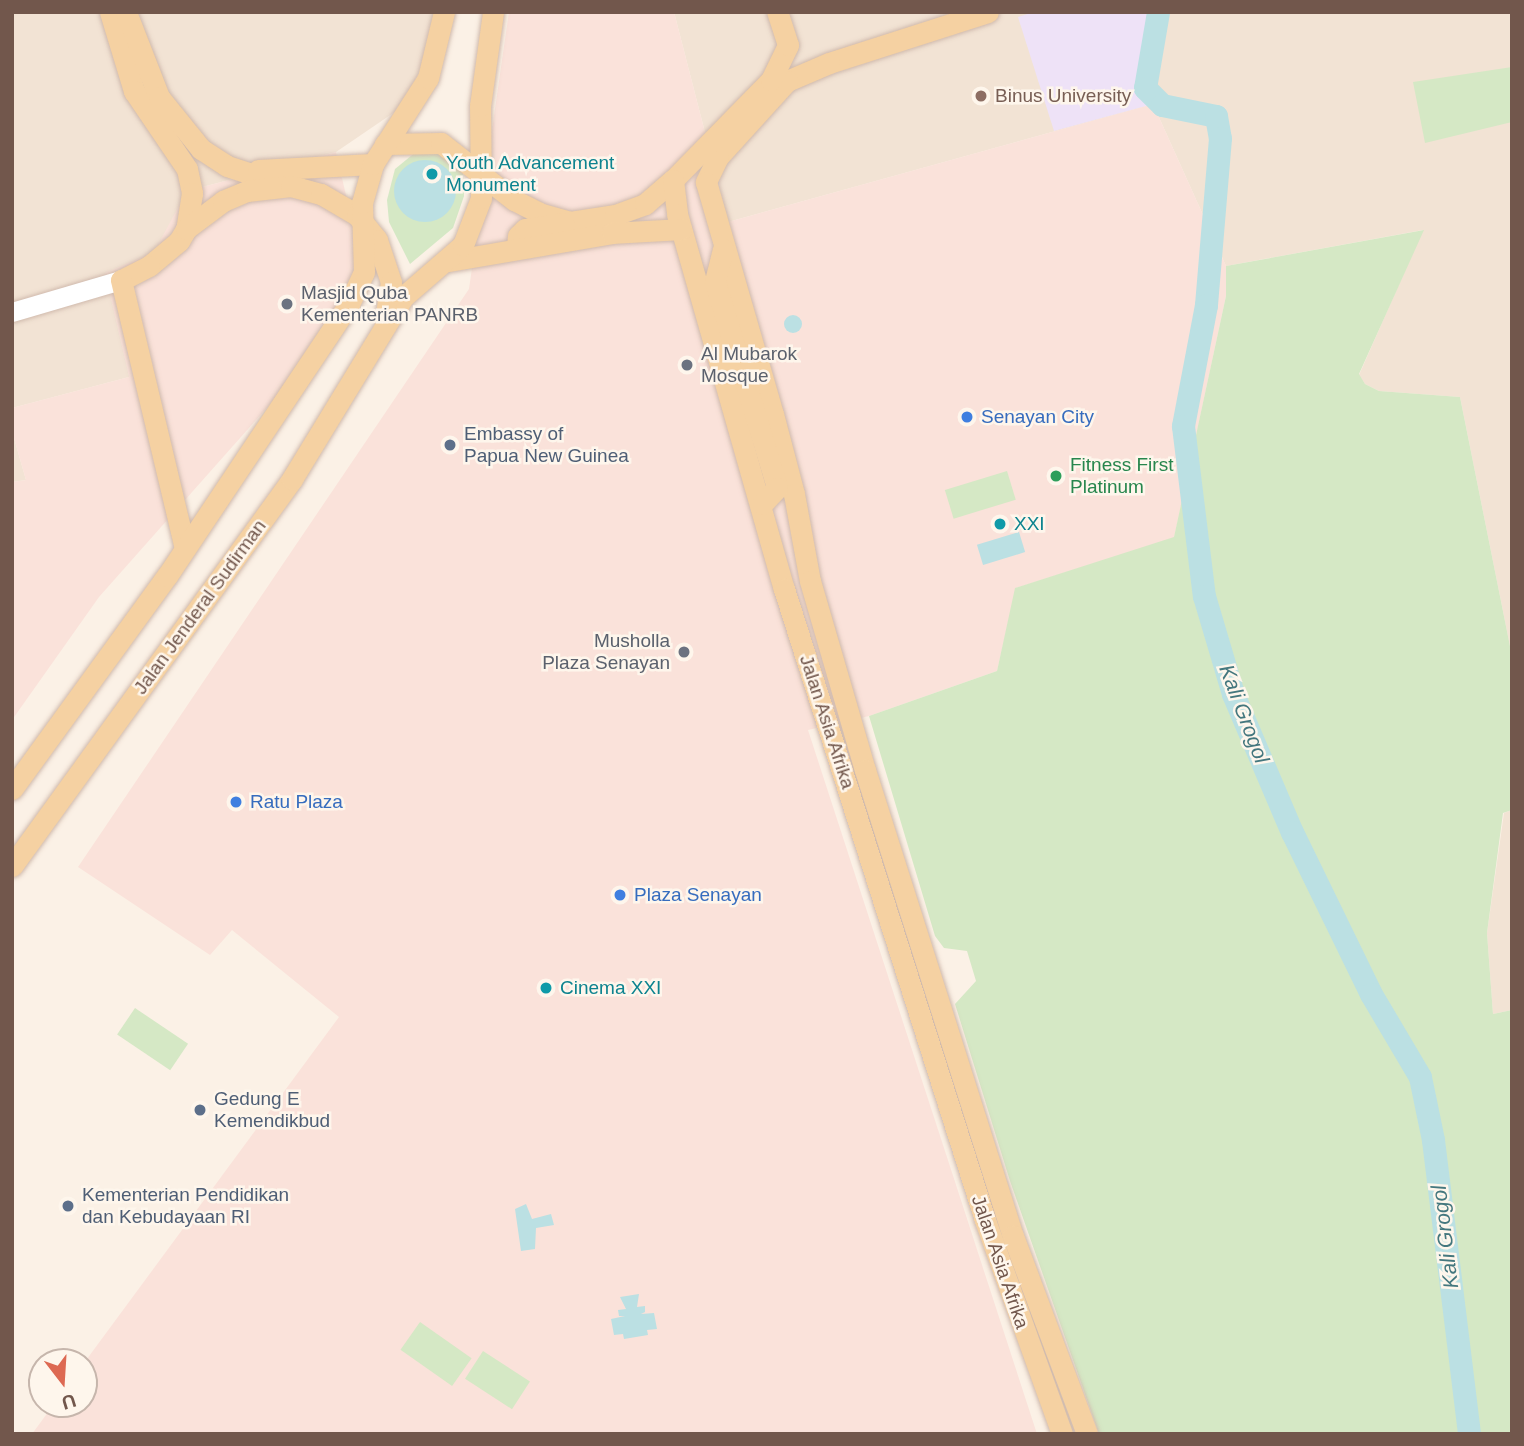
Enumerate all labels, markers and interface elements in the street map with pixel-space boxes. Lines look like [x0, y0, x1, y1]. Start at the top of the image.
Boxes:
place label: Binus University [995, 85, 1131, 107]
marker: Binus University [973, 88, 989, 104]
place label: Youth Advancement Monument [446, 152, 615, 196]
marker: Youth Advancement Monument [424, 166, 440, 182]
place label: Masjid Quba Kementerian PANRB [301, 282, 478, 326]
marker: Masjid Quba Kementerian PANRB [279, 296, 295, 312]
place label: Al Mubarok Mosque [701, 343, 797, 387]
marker: Al Mubarok Mosque [679, 357, 695, 373]
place label: Senayan City [981, 406, 1094, 428]
marker: Senayan City [959, 409, 975, 425]
place label: Embassy of Papua New Guinea [464, 423, 629, 467]
marker: Embassy of Papua New Guinea [442, 437, 458, 453]
place label: Fitness First Platinum [1070, 454, 1173, 498]
marker: Fitness First Platinum [1048, 468, 1064, 484]
place label: XXI [1014, 513, 1045, 535]
street label: Jalan Jenderal Sudirman [129, 515, 271, 699]
marker: XXI [992, 516, 1008, 532]
place label: Musholla Plaza Senayan [542, 630, 670, 674]
marker: Musholla Plaza Senayan [676, 644, 692, 660]
street label: Jalan Asia Afrika [794, 651, 860, 793]
water label: Kali Grogol [1214, 661, 1274, 767]
place label: Ratu Plaza [250, 791, 343, 813]
marker: Ratu Plaza [228, 794, 244, 810]
place label: Plaza Senayan [634, 884, 762, 906]
marker: Plaza Senayan [612, 887, 628, 903]
place label: Cinema XXI [560, 977, 661, 999]
marker: Cinema XXI [538, 980, 554, 996]
place label: Gedung E Kemendikbud [214, 1088, 330, 1132]
marker: Gedung E Kemendikbud [192, 1102, 208, 1118]
place label: Kementerian Pendidikan dan Kebudayaan RI [82, 1184, 289, 1228]
water label: Kali Grogol [1426, 1184, 1464, 1290]
street label: Jalan Asia Afrika [966, 1191, 1034, 1333]
marker: Kementerian Pendidikan dan Kebudayaan RI [60, 1198, 76, 1214]
north arrow [28, 1348, 98, 1418]
text: U [59, 1390, 78, 1414]

